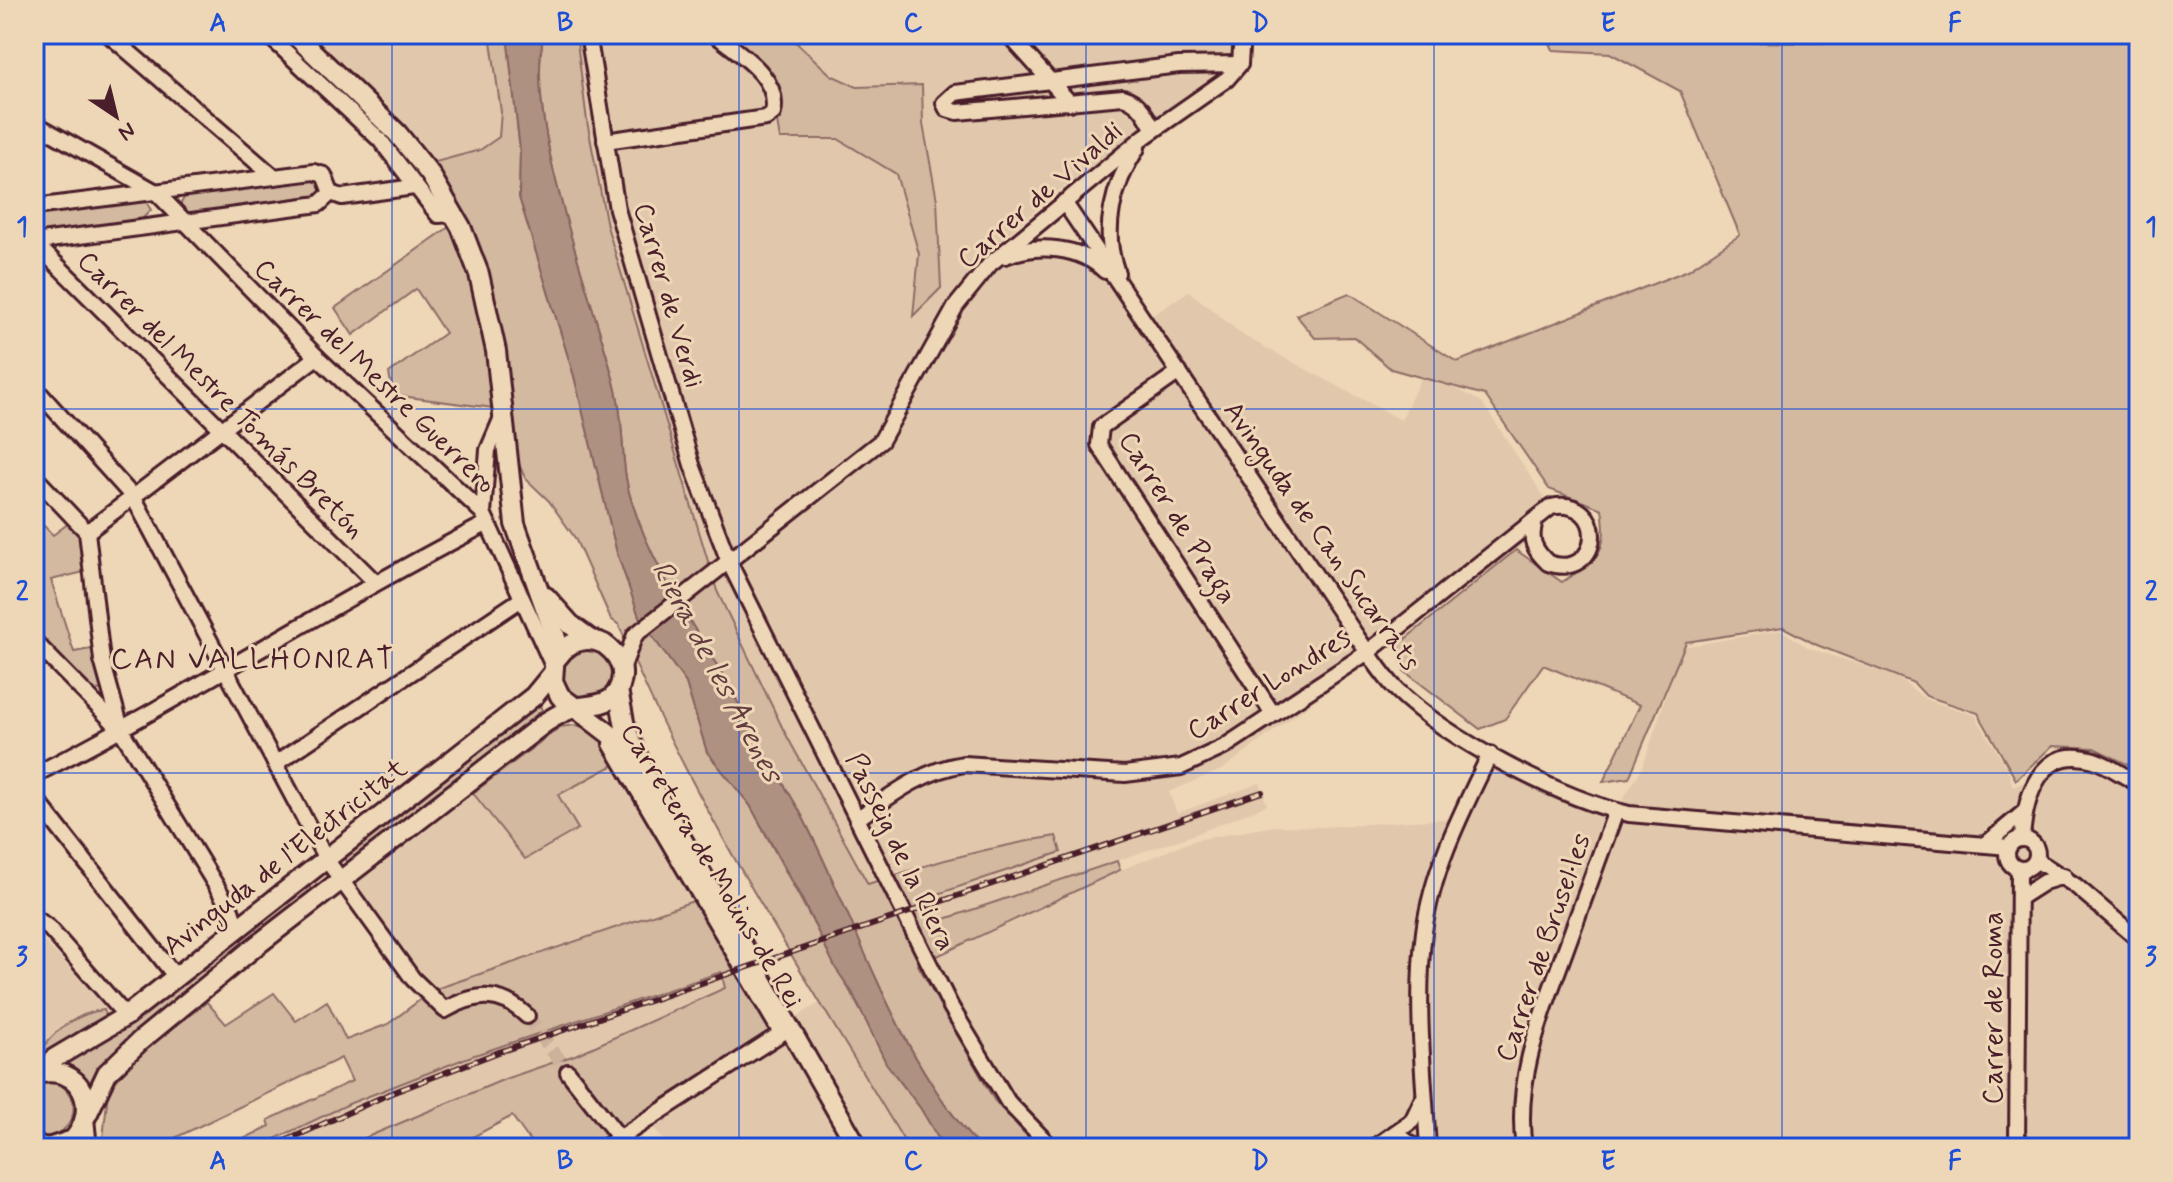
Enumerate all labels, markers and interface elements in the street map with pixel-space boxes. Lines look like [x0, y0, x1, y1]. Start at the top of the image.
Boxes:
text: A [209, 7, 227, 41]
text: B [557, 7, 573, 41]
text: C [904, 7, 923, 41]
text: D [1251, 7, 1269, 41]
text: E [1600, 7, 1616, 41]
text: F [1948, 7, 1962, 41]
north arrow [76, 76, 156, 156]
street label: Carrer de Vivaldi [950, 114, 1131, 278]
text: N [112, 115, 140, 146]
street label: Carrer de Verdi [623, 199, 712, 393]
text: 1 [16, 211, 28, 245]
text: 1 [2145, 211, 2157, 245]
street label: Carrer del Mestre Tomás Bretón [68, 244, 372, 548]
street label: Carrer del Mestre Guerrero [245, 251, 503, 502]
street label: Avinguda de Can Sucarrats [1212, 394, 1428, 680]
street label: Carrer de Praga [1106, 425, 1245, 613]
water label: Riera de les Arenes [642, 554, 793, 792]
text: 2 [16, 576, 29, 610]
text: 2 [2145, 576, 2158, 610]
street label: Carrer Londres [1181, 620, 1358, 750]
district label: CAN VALLHONRAT [111, 640, 395, 679]
street label: Carretera de Molins de Rei [611, 717, 811, 1016]
street label: Passeig de la Riera [836, 747, 964, 957]
street label: Avinguda de l'Electricitat [156, 751, 417, 967]
street label: Carrer de Brusel·les [1488, 828, 1601, 1067]
street label: Carrer de Roma [1976, 911, 2013, 1105]
text: 3 [16, 941, 28, 975]
text: 3 [2145, 941, 2157, 975]
text: A [209, 1145, 227, 1179]
text: B [557, 1145, 573, 1179]
text: C [904, 1145, 923, 1179]
text: D [1251, 1145, 1269, 1179]
text: E [1600, 1145, 1616, 1179]
text: F [1948, 1145, 1962, 1179]

